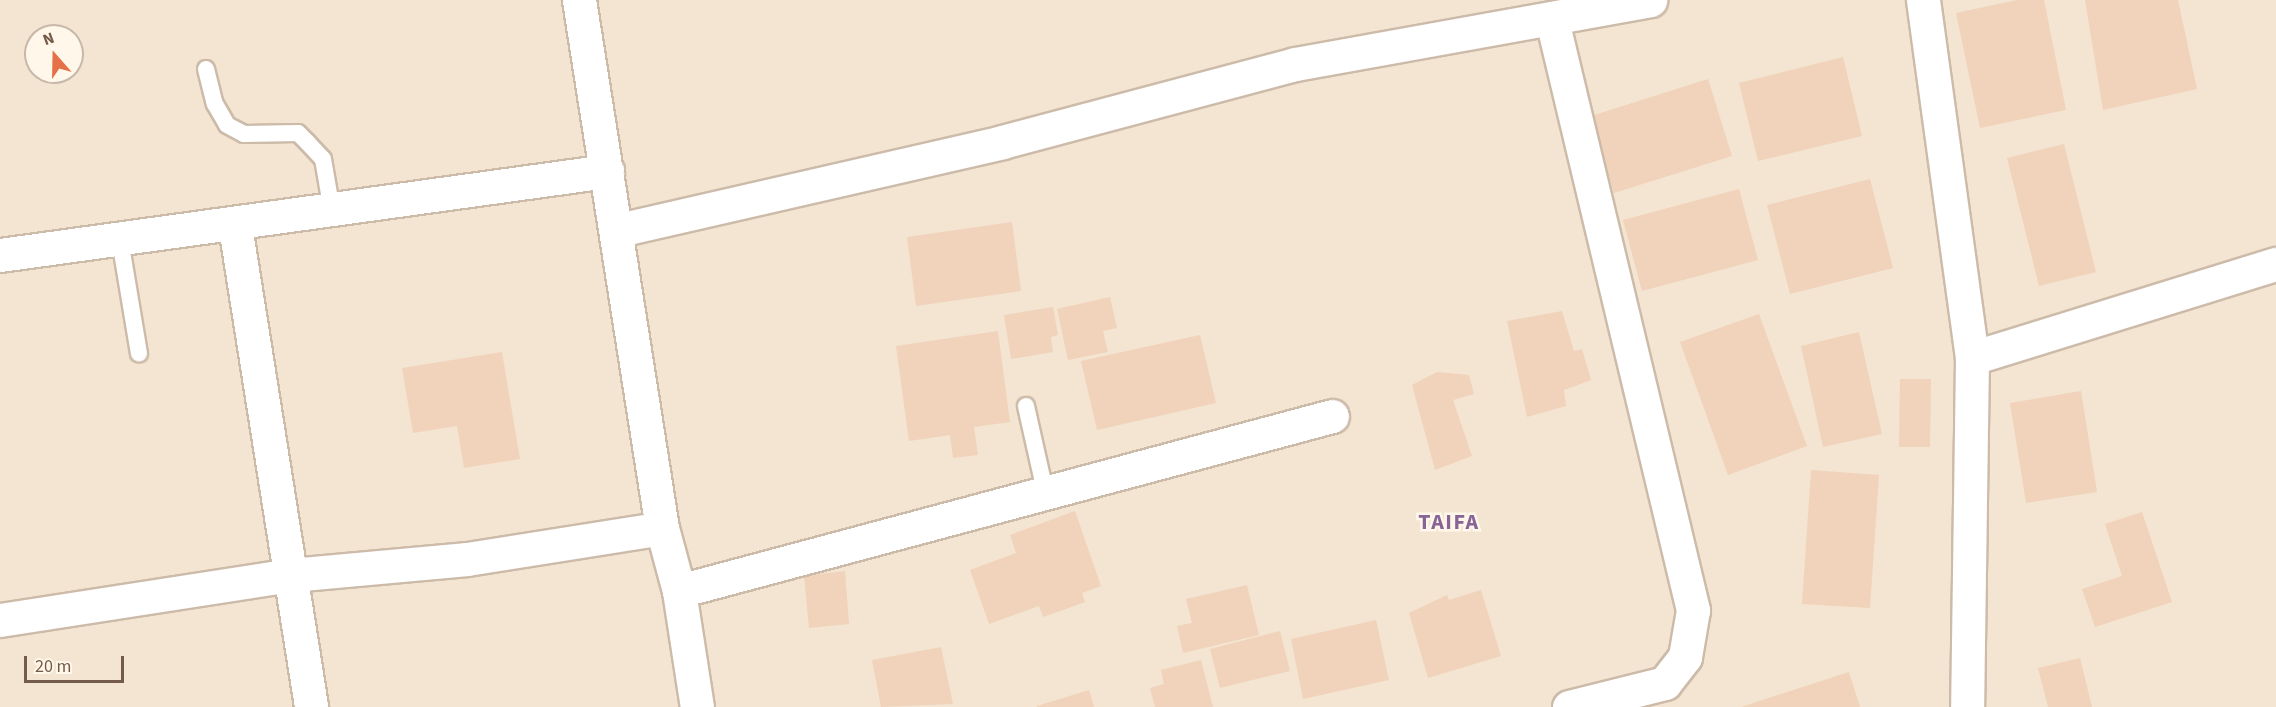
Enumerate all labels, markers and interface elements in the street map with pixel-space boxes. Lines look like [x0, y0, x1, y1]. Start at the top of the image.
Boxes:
north arrow [24, 24, 84, 84]
text: N [40, 27, 57, 51]
district label: TAIFA [1418, 510, 1480, 536]
scale bar [27, 644, 128, 682]
text: 20 m [35, 654, 71, 679]

